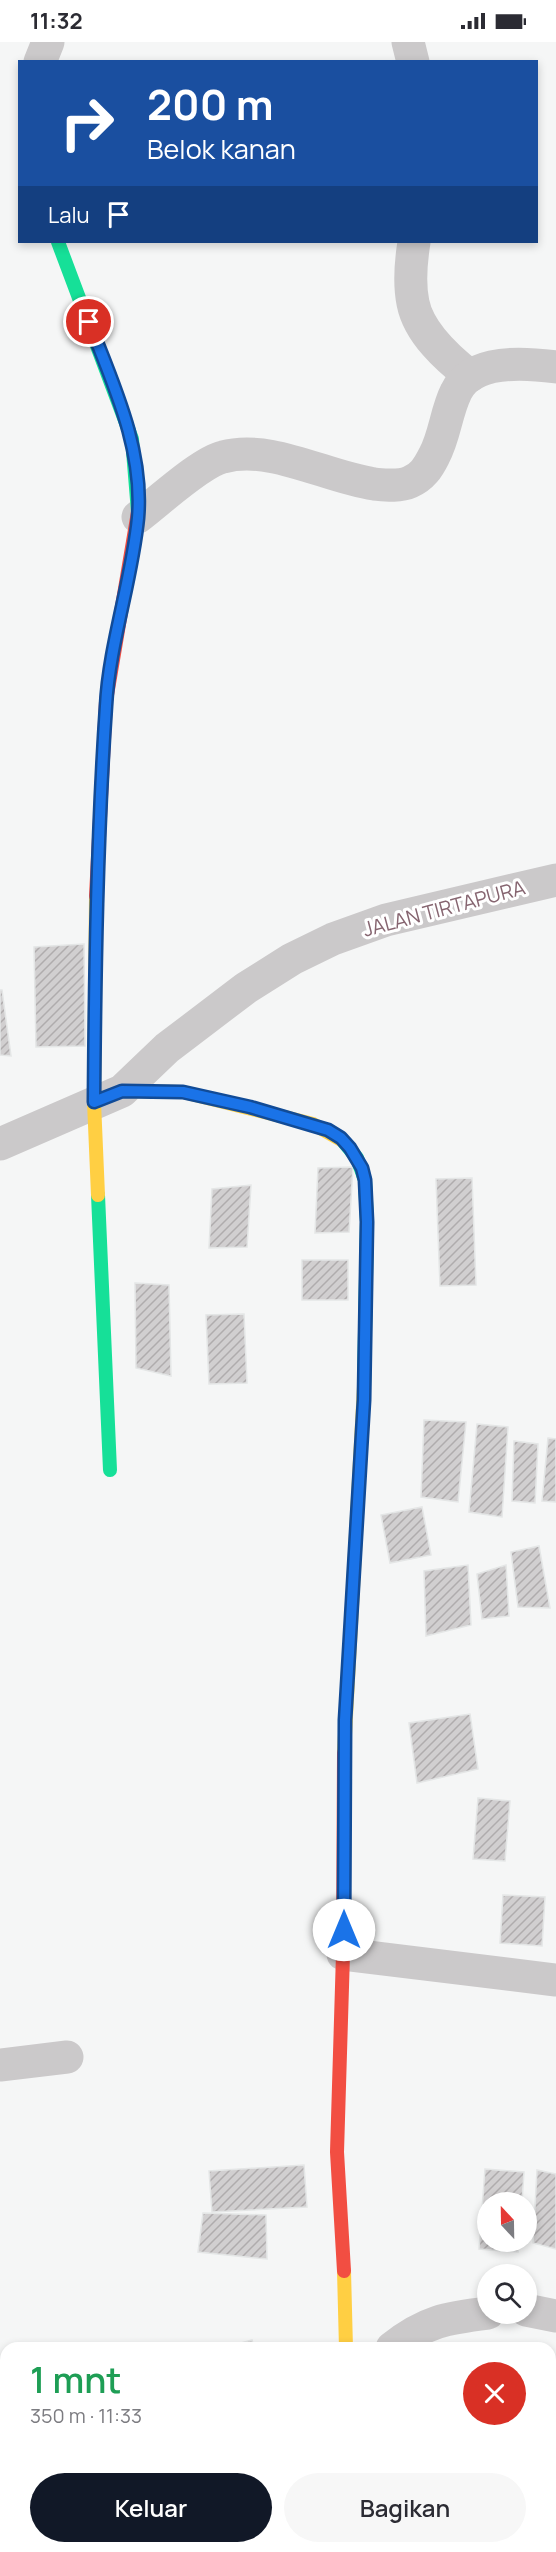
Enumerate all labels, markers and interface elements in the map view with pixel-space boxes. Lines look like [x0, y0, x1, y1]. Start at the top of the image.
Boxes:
text: 11:32 [30, 6, 83, 36]
text: 200 m [147, 75, 273, 133]
icon: right [48, 84, 126, 162]
text: Belok kanan [147, 130, 296, 167]
icon: arrive [102, 198, 135, 231]
text: Lalu [48, 200, 90, 230]
pin [63, 296, 114, 347]
icon: arrive [72, 305, 105, 338]
street label: JALAN TIRTAPURA [360, 873, 528, 943]
position arrow [312, 1898, 376, 1962]
north arrow [477, 2192, 537, 2252]
map controls [477, 2192, 537, 2324]
button: search [477, 2264, 537, 2324]
text: 1 mnt [30, 2355, 122, 2404]
button: close [463, 2362, 526, 2425]
text: 350 m · 11:33 [30, 2402, 142, 2429]
button: Keluar [30, 2473, 272, 2542]
button: Bagikan [284, 2473, 526, 2542]

